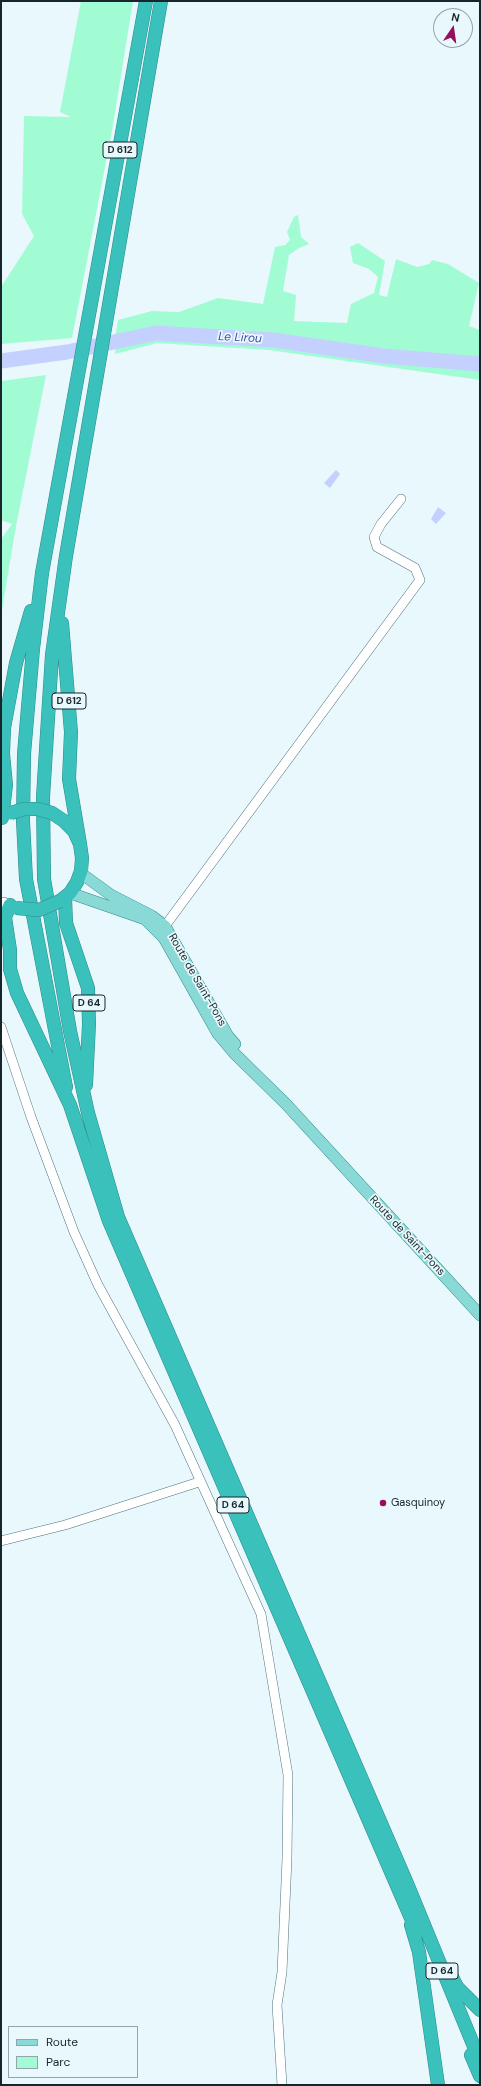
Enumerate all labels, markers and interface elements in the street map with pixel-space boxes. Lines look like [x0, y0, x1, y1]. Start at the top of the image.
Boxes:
north arrow [433, 8, 473, 48]
text: N [450, 10, 461, 25]
road number: D 612 [103, 142, 137, 158]
water label: Le Lirou [218, 330, 262, 346]
road number: D 612 [52, 693, 86, 709]
street label: Route de Saint-Pons [165, 931, 229, 1029]
road number: D 64 [73, 995, 105, 1011]
street label: Route de Saint-Pons [367, 1193, 447, 1279]
place label: Gasquinoy [391, 1496, 445, 1510]
road number: D 64 [217, 1497, 249, 1513]
marker: Gasquinoy [378, 1498, 388, 1508]
road number: D 64 [426, 1963, 458, 1979]
legend [8, 2026, 138, 2078]
text: Route [46, 2034, 78, 2050]
text: Parc [46, 2054, 70, 2070]

